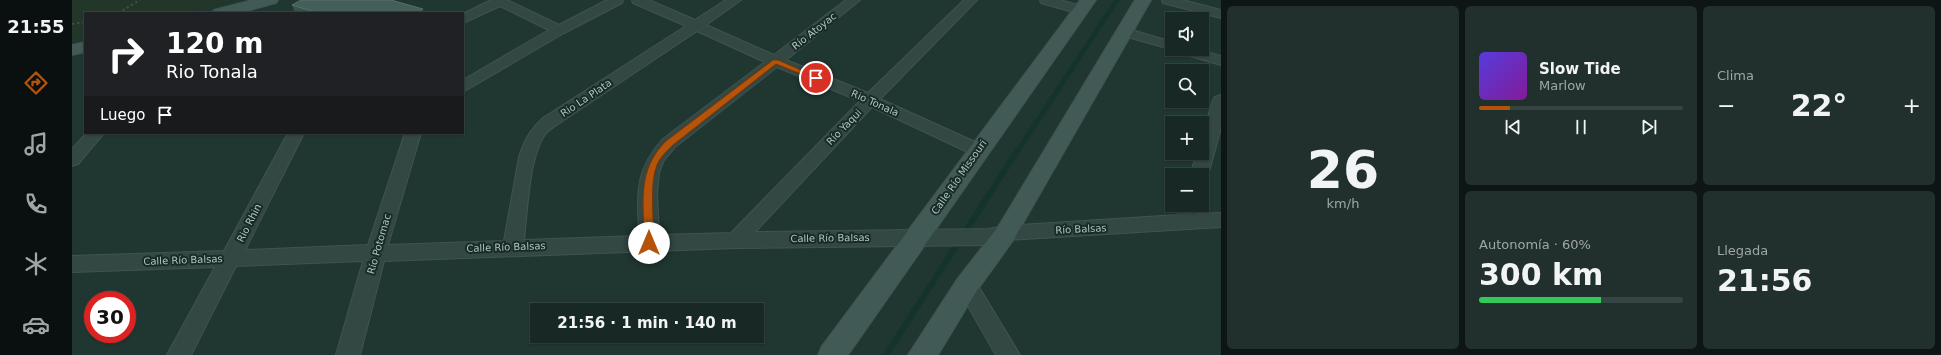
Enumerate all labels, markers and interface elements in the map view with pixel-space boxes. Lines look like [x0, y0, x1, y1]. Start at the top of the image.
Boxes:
street label: Río Atoyac [790, 10, 838, 52]
map controls [1165, 12, 1209, 212]
button: sound [1165, 12, 1209, 56]
text: 21:55 [7, 16, 65, 37]
text: 120 m [166, 27, 263, 60]
icon: right [100, 28, 152, 80]
text: Slow Tide [1539, 60, 1621, 78]
text: Rio Tonala [166, 61, 258, 82]
pin [799, 61, 833, 95]
button: search [1165, 64, 1209, 108]
icon: arrive [805, 67, 827, 89]
text: Clima [1717, 68, 1754, 83]
icon: directions [22, 69, 50, 97]
street label: Rio La Plata [559, 77, 613, 119]
text: Marlow [1539, 78, 1586, 93]
street label: Rio Tonala [849, 88, 901, 118]
text: 22° [1791, 88, 1847, 123]
text: − [1717, 93, 1735, 118]
text: + [1903, 93, 1921, 118]
icon: arrive [154, 104, 176, 126]
text: Luego [100, 106, 146, 124]
street label: Río Yaqui [824, 107, 864, 147]
button: + [1165, 116, 1209, 160]
icon: previous [1502, 116, 1524, 138]
icon: pause [1570, 116, 1592, 138]
icon: next [1638, 116, 1660, 138]
icon: music [22, 130, 50, 158]
street label: Calle Río Missouri [929, 138, 989, 216]
text: 26 [1307, 140, 1379, 200]
button: − [1165, 168, 1209, 212]
icon: phone [22, 190, 50, 218]
text: km/h [1327, 196, 1359, 211]
street label: Rio Rhin [235, 202, 263, 244]
street label: Río Potomac [365, 213, 393, 275]
position arrow [628, 222, 670, 264]
street label: Río Balsas [1055, 222, 1107, 236]
street label: Calle Río Balsas [790, 232, 870, 244]
text: Autonomía · 60% [1479, 237, 1591, 252]
street label: Calle Río Balsas [466, 240, 546, 254]
text: Llegada [1717, 243, 1768, 258]
icon: climate [22, 250, 50, 278]
street label: Calle Río Balsas [143, 253, 223, 267]
text: 300 km [1479, 257, 1603, 292]
text: 21:56 [1717, 263, 1813, 298]
speed limit sign: 30 [84, 291, 136, 343]
icon: car [22, 311, 50, 339]
text: 21:56 · 1 min · 140 m [557, 314, 737, 332]

